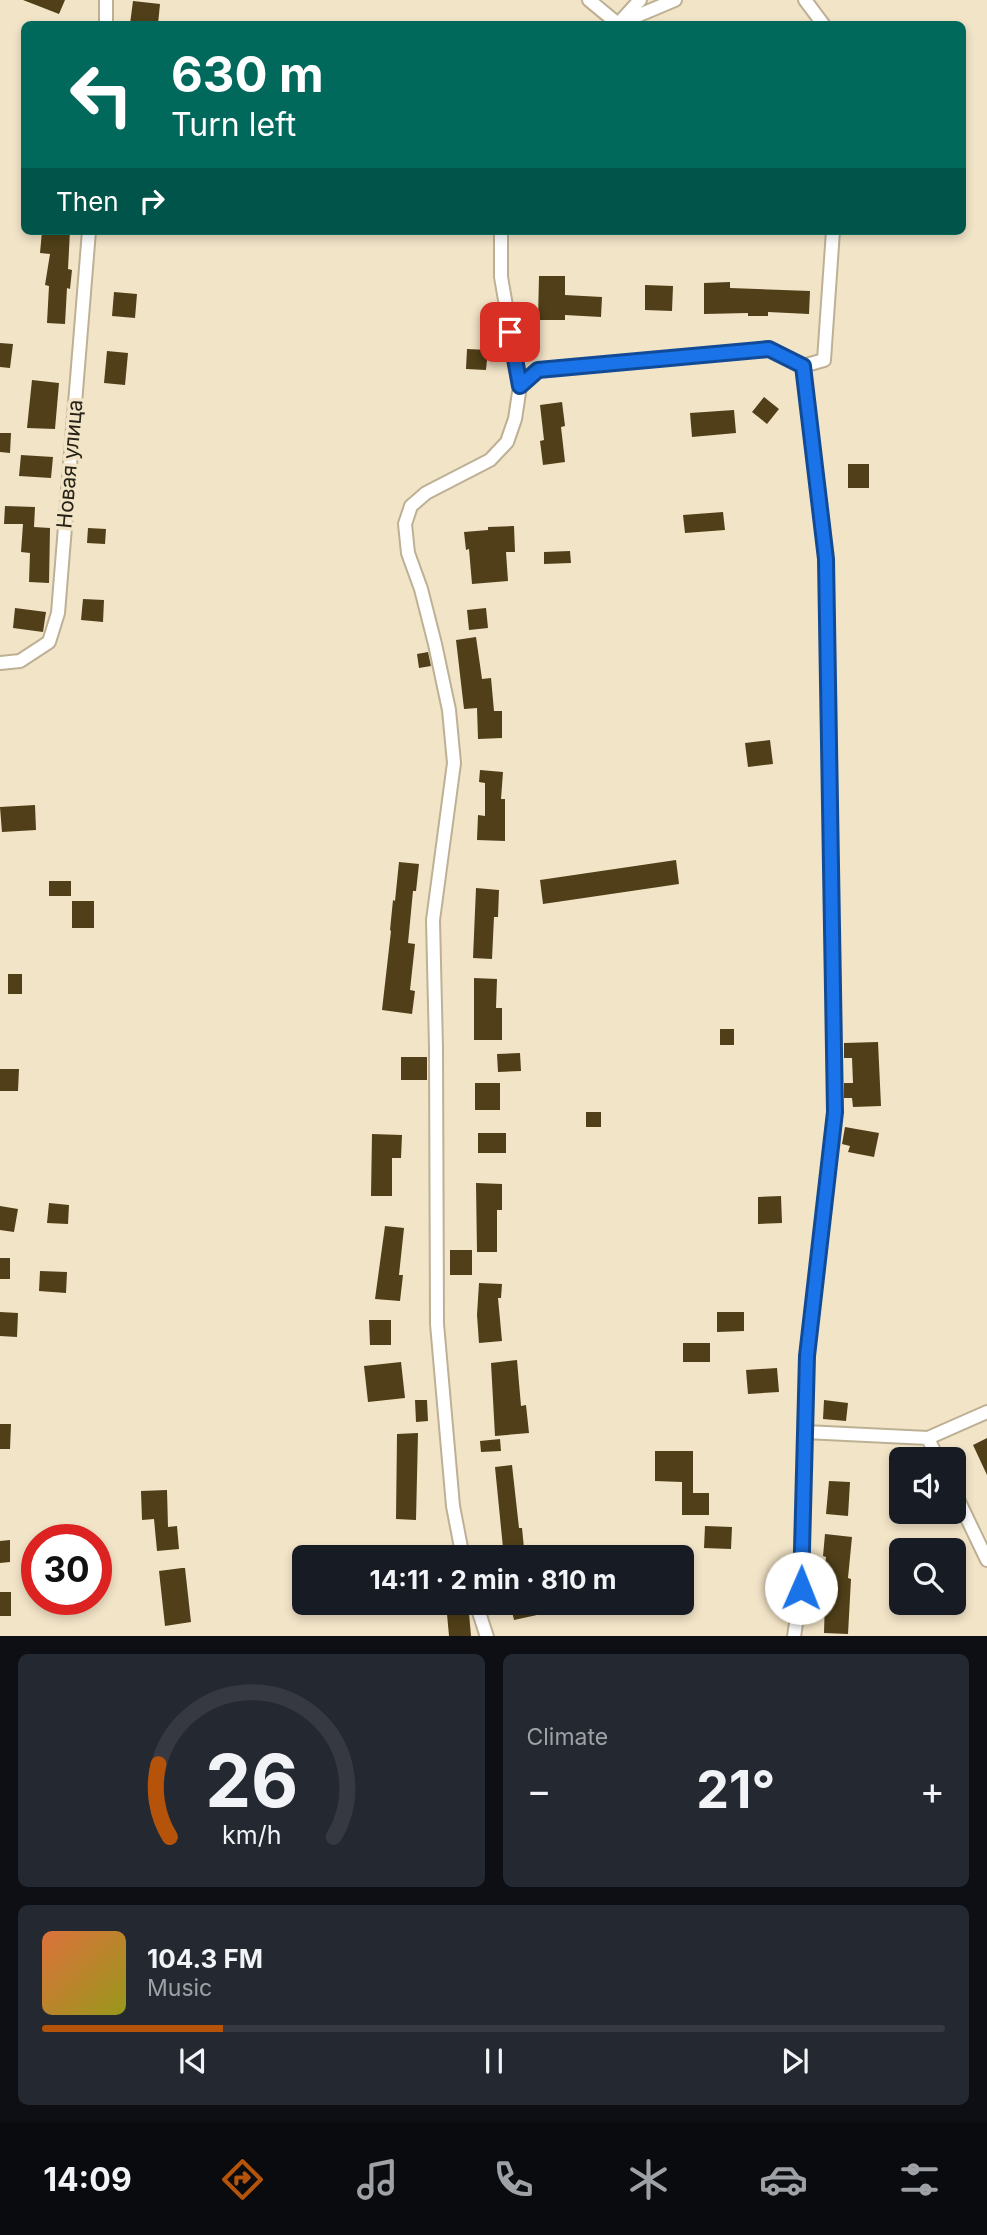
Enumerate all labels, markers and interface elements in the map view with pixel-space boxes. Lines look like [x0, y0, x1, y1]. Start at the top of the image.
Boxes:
text: 630 m [171, 45, 324, 104]
icon: left [56, 49, 147, 140]
text: Turn left [171, 105, 296, 144]
icon: right [133, 182, 171, 220]
text: Then [56, 186, 119, 217]
pin [480, 302, 540, 362]
icon: arrive [491, 313, 529, 351]
street label: Новая улица [51, 399, 88, 529]
map controls [889, 1447, 966, 1615]
button: sound [889, 1447, 966, 1524]
speed limit sign: 30 [21, 1524, 112, 1615]
button: search [889, 1538, 966, 1615]
position arrow [764, 1551, 838, 1625]
text: 14:11 · 2 min · 810 m [370, 1564, 616, 1595]
text: Climate [527, 1723, 608, 1751]
text: 26 [205, 1736, 298, 1825]
text: 21° [696, 1758, 775, 1821]
text: − [527, 1767, 552, 1813]
text: + [920, 1767, 945, 1813]
text: km/h [222, 1819, 281, 1849]
text: 104.3 FM [147, 1943, 263, 1974]
text: Music [147, 1974, 212, 2002]
icon: previous [174, 2042, 212, 2080]
icon: pause [475, 2042, 513, 2080]
icon: next [776, 2042, 814, 2080]
icon: directions [218, 2155, 267, 2204]
icon: music [353, 2155, 402, 2204]
icon: phone [489, 2155, 538, 2204]
icon: climate [624, 2155, 673, 2204]
icon: car [759, 2155, 808, 2204]
icon: filters [895, 2155, 944, 2204]
text: 14:09 [43, 2160, 132, 2199]

